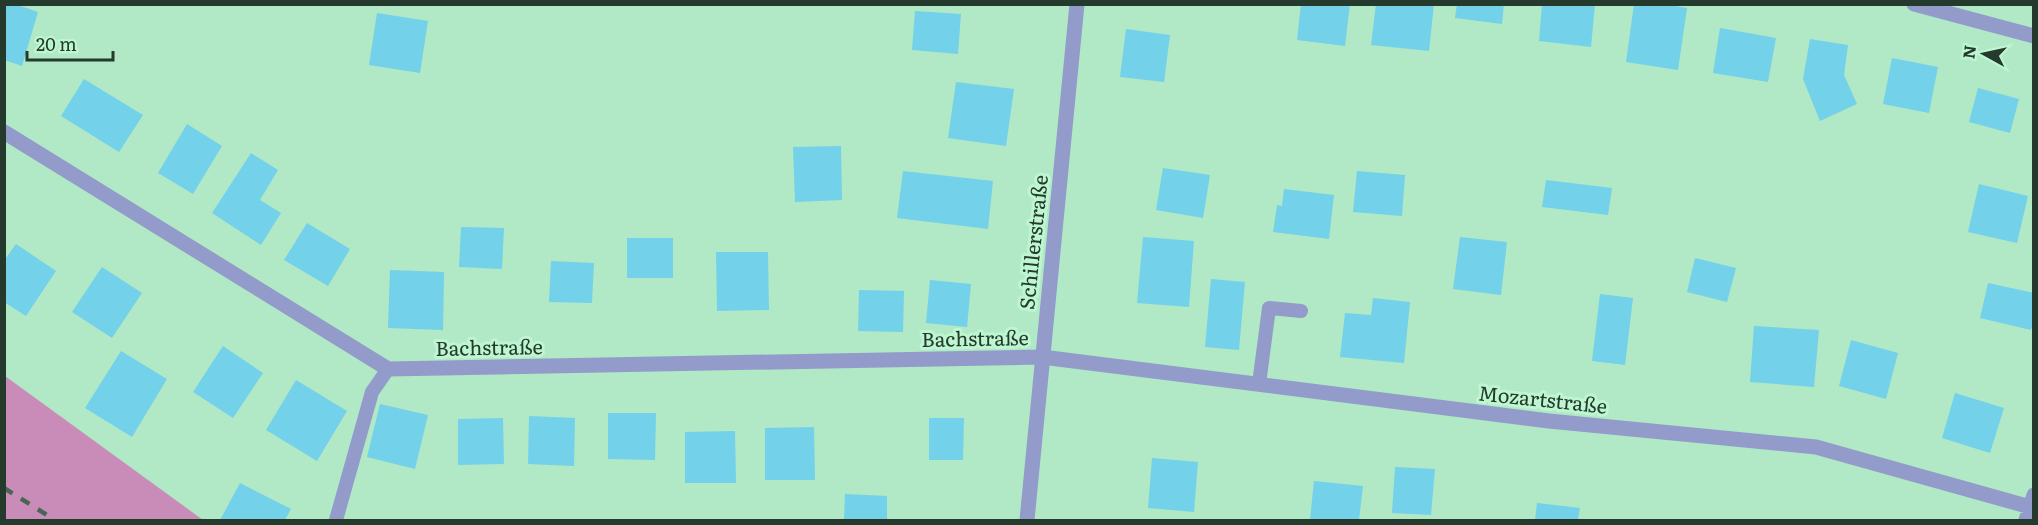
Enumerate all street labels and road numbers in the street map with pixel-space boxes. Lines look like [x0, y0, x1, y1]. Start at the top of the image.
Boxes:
street label: Schillerstraße [1010, 173, 1054, 311]
street label: Bachstraße [921, 321, 1029, 353]
street label: Bachstraße [435, 330, 543, 362]
street label: Mozartstraße [1477, 376, 1609, 420]

